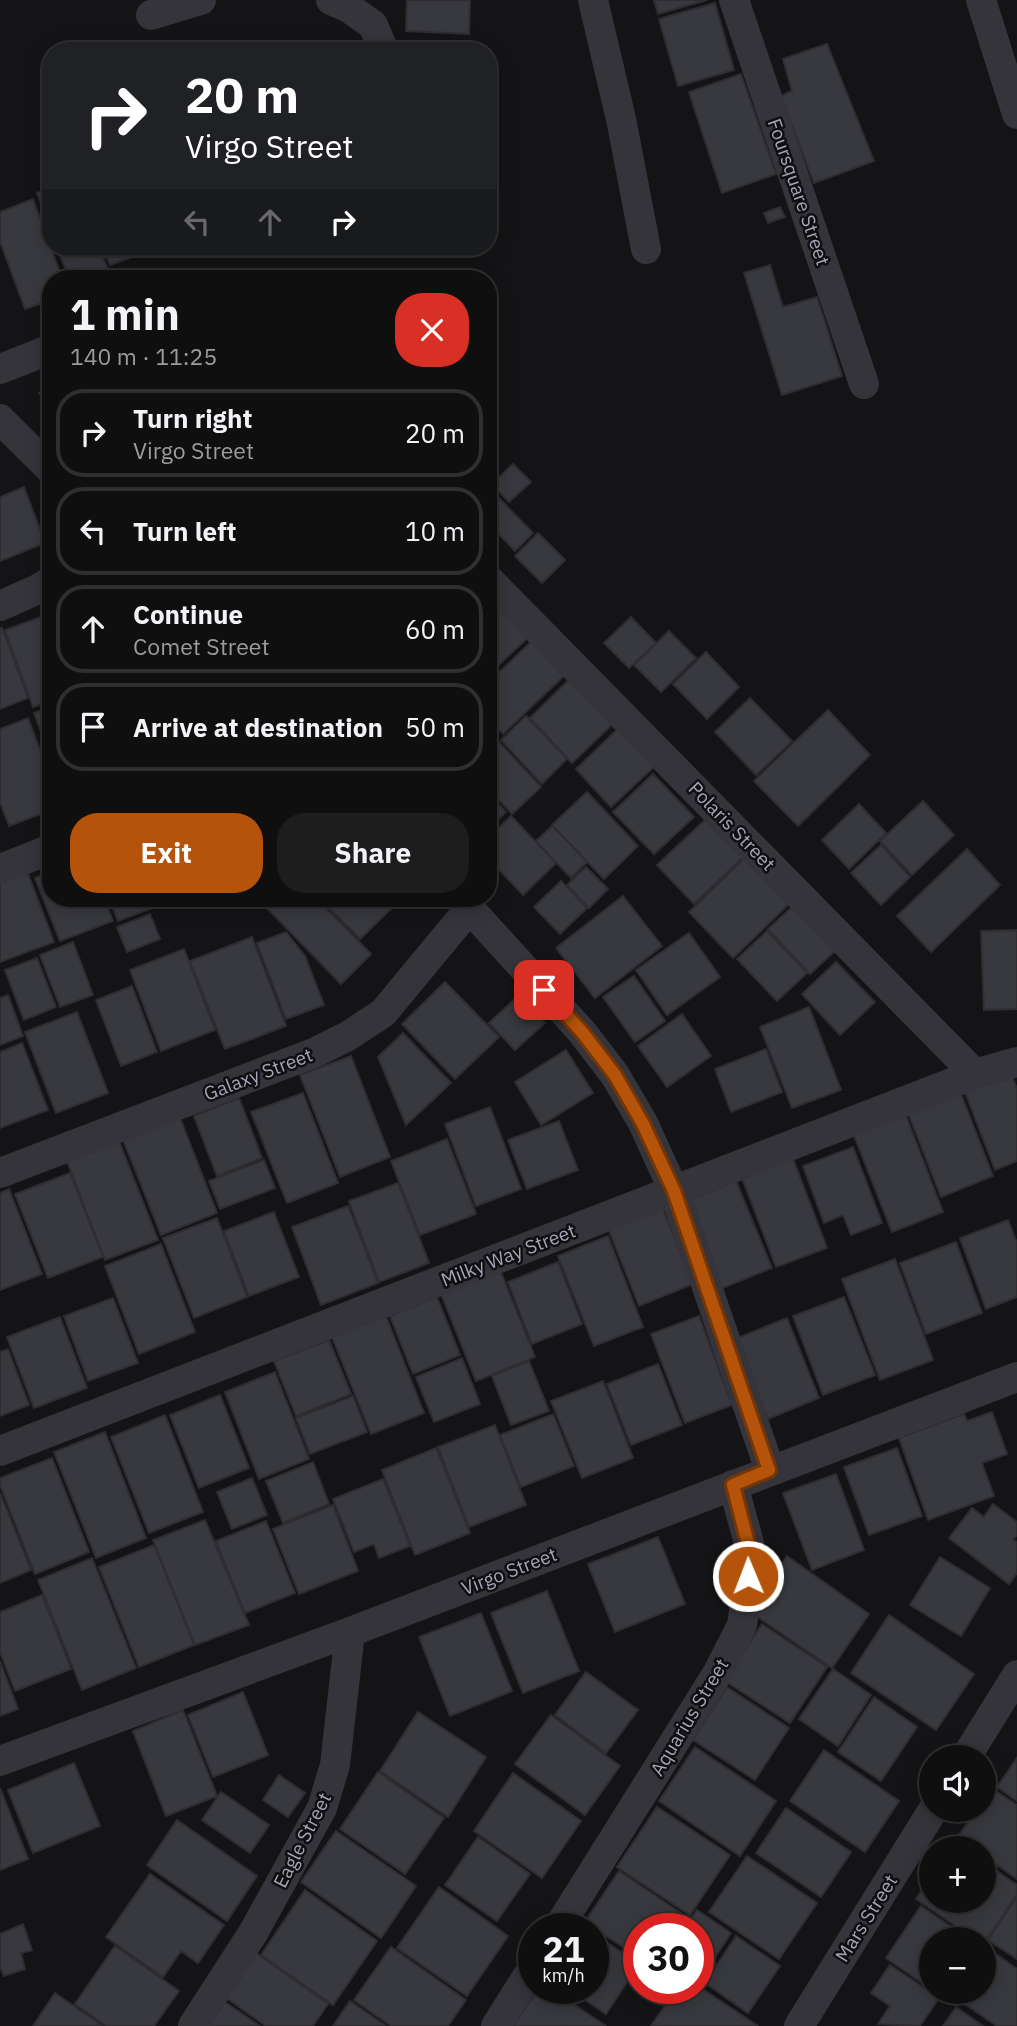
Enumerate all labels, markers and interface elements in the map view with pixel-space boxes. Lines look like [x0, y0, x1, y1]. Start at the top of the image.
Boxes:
text: 20 m [185, 63, 299, 126]
icon: right [70, 70, 161, 161]
street label: Foursquare Street [763, 115, 835, 269]
text: Virgo Street [185, 125, 353, 167]
icon: left [178, 203, 216, 241]
icon: ahead [251, 203, 289, 241]
icon: right [324, 203, 362, 241]
text: 1 min [70, 287, 180, 342]
button: close [395, 293, 469, 367]
text: 140 m · 11:25 [70, 341, 217, 371]
text: Turn right [133, 401, 252, 435]
icon: right [74, 414, 112, 452]
text: 20 m [405, 416, 465, 450]
text: Virgo Street [133, 435, 254, 465]
icon: left [74, 512, 112, 550]
text: Turn left [133, 514, 236, 548]
text: 10 m [405, 514, 465, 548]
text: Continue [133, 597, 243, 631]
icon: ahead [74, 610, 112, 648]
text: 60 m [405, 612, 465, 646]
text: Comet Street [133, 631, 269, 661]
icon: arrive [74, 708, 112, 746]
text: Arrive at destination [133, 710, 383, 744]
text: 50 m [405, 710, 465, 744]
street label: Polaris Street [684, 776, 780, 876]
button: Exit [70, 813, 263, 893]
button: Share [277, 813, 469, 893]
pin [514, 960, 574, 1020]
icon: arrive [525, 971, 563, 1009]
street label: Galaxy Street [200, 1042, 316, 1106]
street label: Milky Way Street [437, 1218, 579, 1292]
position arrow [711, 1539, 785, 1613]
street label: Virgo Street [458, 1542, 560, 1600]
street label: Aquarius Street [645, 1654, 733, 1780]
map controls [919, 1745, 996, 2004]
button: sound [919, 1745, 996, 1822]
street label: Eagle Street [268, 1788, 336, 1892]
button: + [919, 1836, 996, 1913]
street label: Mars Street [830, 1870, 902, 1966]
speed limit sign: 30 [623, 1913, 714, 2004]
text: 21 [542, 1926, 585, 1972]
button: − [919, 1927, 996, 2004]
text: km/h [542, 1964, 585, 1987]

